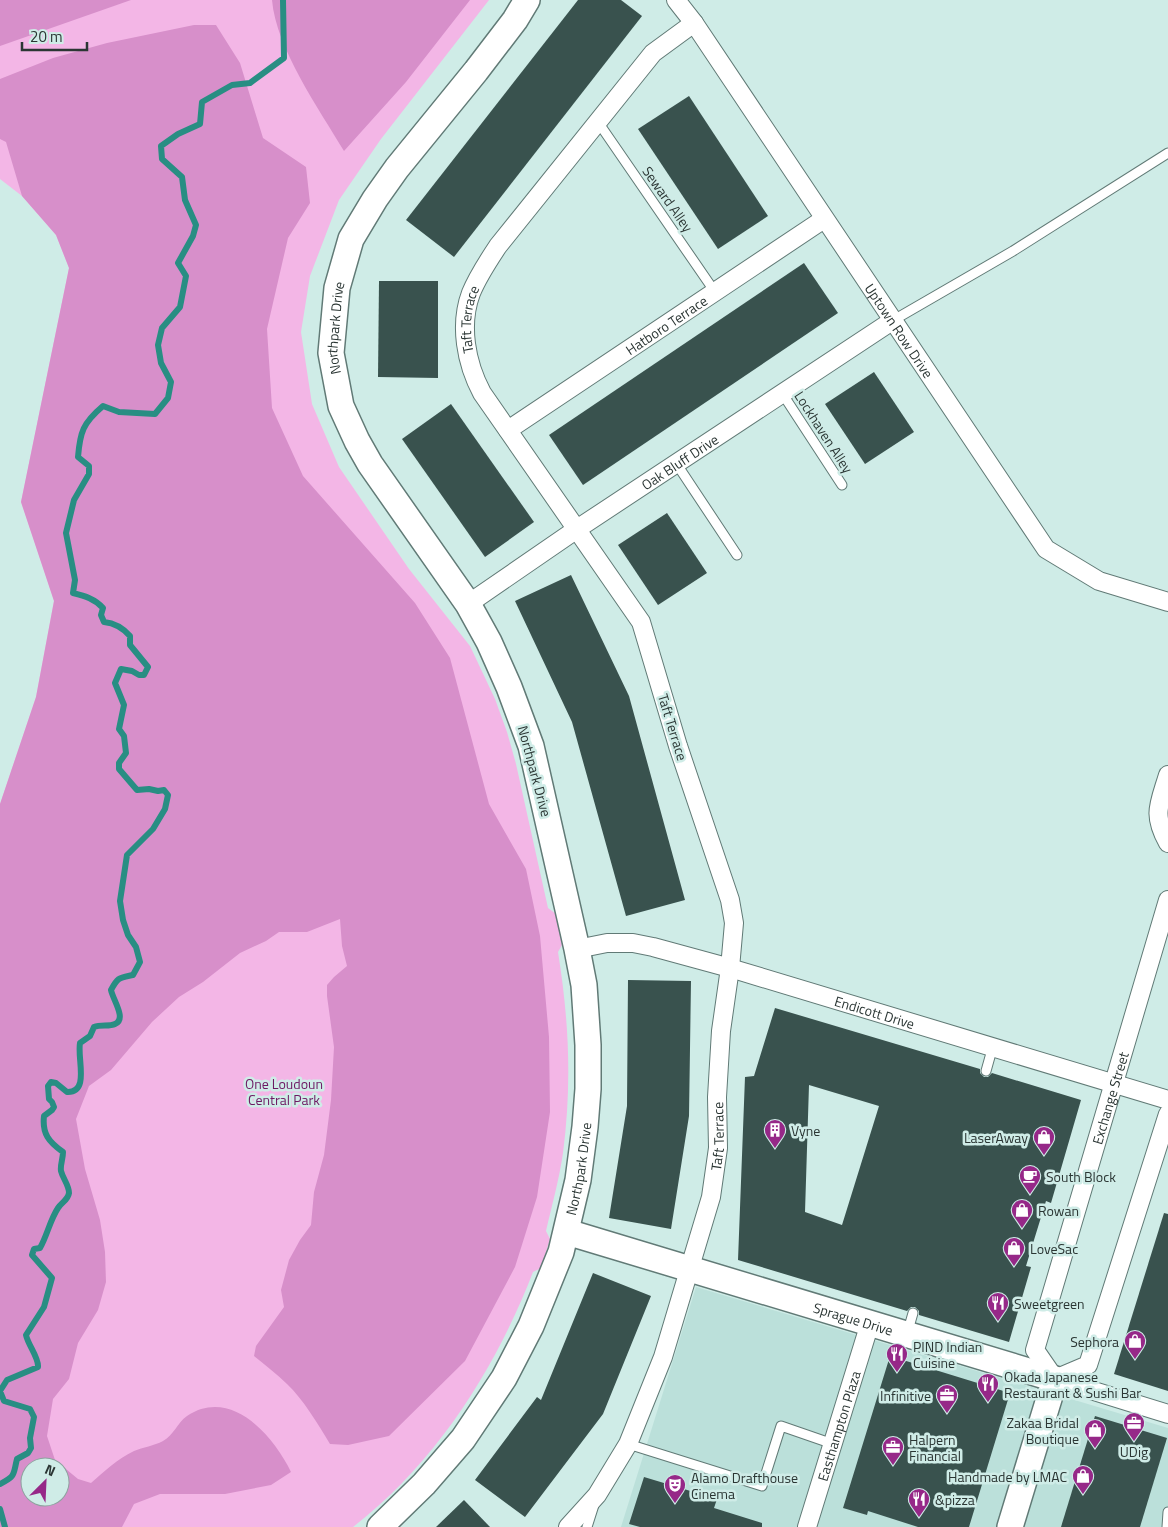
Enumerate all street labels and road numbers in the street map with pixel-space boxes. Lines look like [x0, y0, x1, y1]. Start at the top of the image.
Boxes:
street label: Seward Alley [638, 162, 698, 236]
street label: Northpark Drive [321, 279, 349, 376]
street label: Uptown Row Drive [860, 279, 939, 382]
street label: Taft Terrace [454, 282, 484, 355]
street label: Hatboro Terrace [621, 290, 711, 359]
street label: Lockhaven Alley [790, 387, 859, 477]
street label: Oak Bluff Drive [637, 428, 722, 495]
street label: Taft Terrace [653, 691, 693, 763]
street label: Northpark Drive [513, 723, 557, 819]
street label: Endicott Drive [832, 990, 917, 1034]
street label: Exchange Street [1086, 1049, 1133, 1147]
street label: Taft Terrace [704, 1102, 728, 1172]
street label: Northpark Drive [560, 1122, 596, 1217]
street label: Sprague Drive [811, 1296, 896, 1340]
street label: Easthampton Plaza [811, 1368, 865, 1484]

